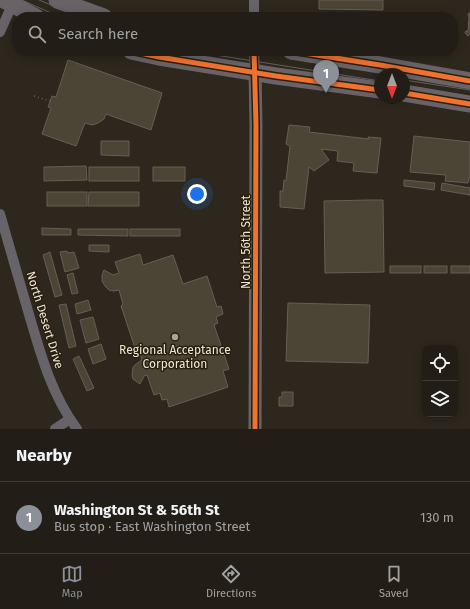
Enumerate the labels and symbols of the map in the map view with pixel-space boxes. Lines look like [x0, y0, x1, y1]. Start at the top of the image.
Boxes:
pin: 1 [313, 60, 339, 93]
north arrow [374, 68, 410, 104]
your location [187, 184, 207, 204]
street label: North 56th Street [239, 194, 253, 289]
street label: North Desert Drive [24, 270, 66, 370]
marker: Regional Acceptance Corporation [170, 332, 180, 342]
place label: Regional Acceptance Corporation [119, 343, 231, 371]

